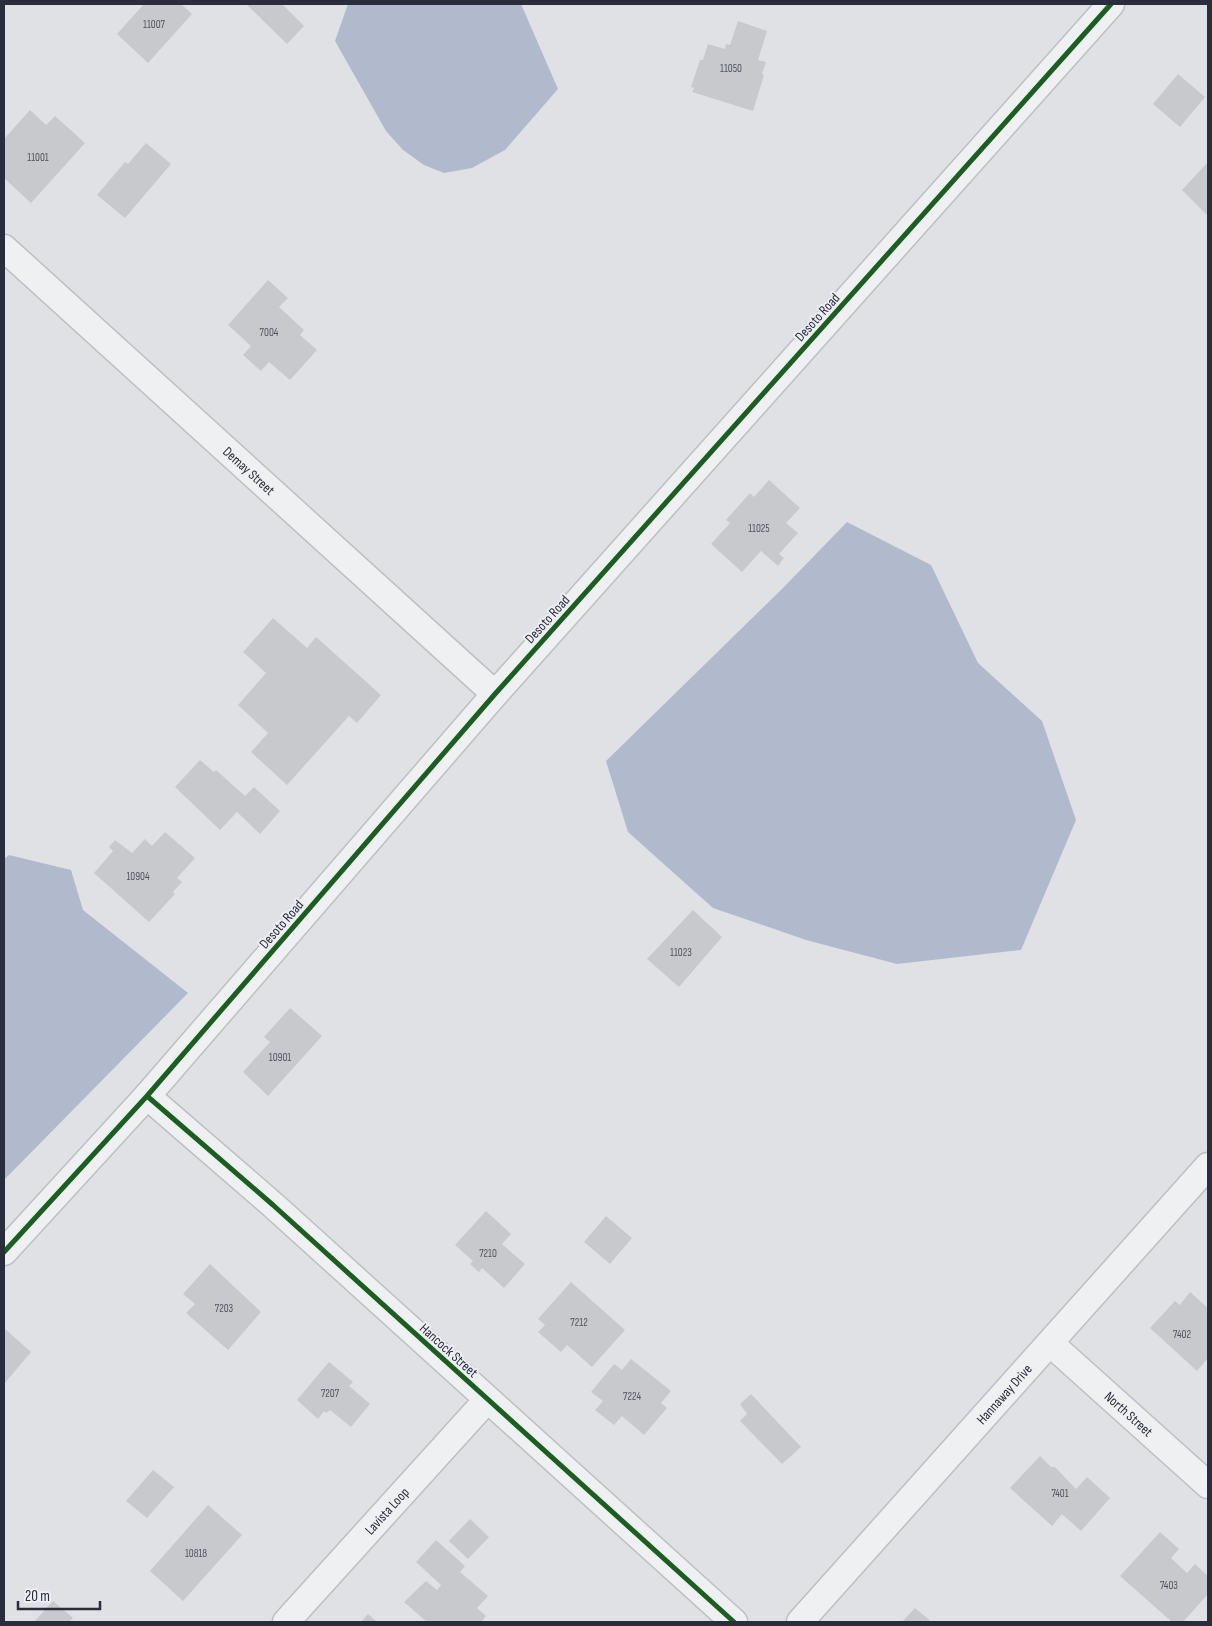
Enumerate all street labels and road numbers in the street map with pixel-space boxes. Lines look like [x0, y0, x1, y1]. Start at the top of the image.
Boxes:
street label: Desoto Road [791, 290, 843, 345]
street label: Demay Street [219, 443, 278, 499]
street label: Desoto Road [521, 592, 573, 647]
street label: Desoto Road [256, 896, 307, 952]
street label: Hancock Street [416, 1320, 481, 1381]
street label: Hannaway Drive [973, 1361, 1036, 1428]
street label: North Street [1101, 1388, 1156, 1440]
street label: Lavista Loop [361, 1484, 413, 1538]

